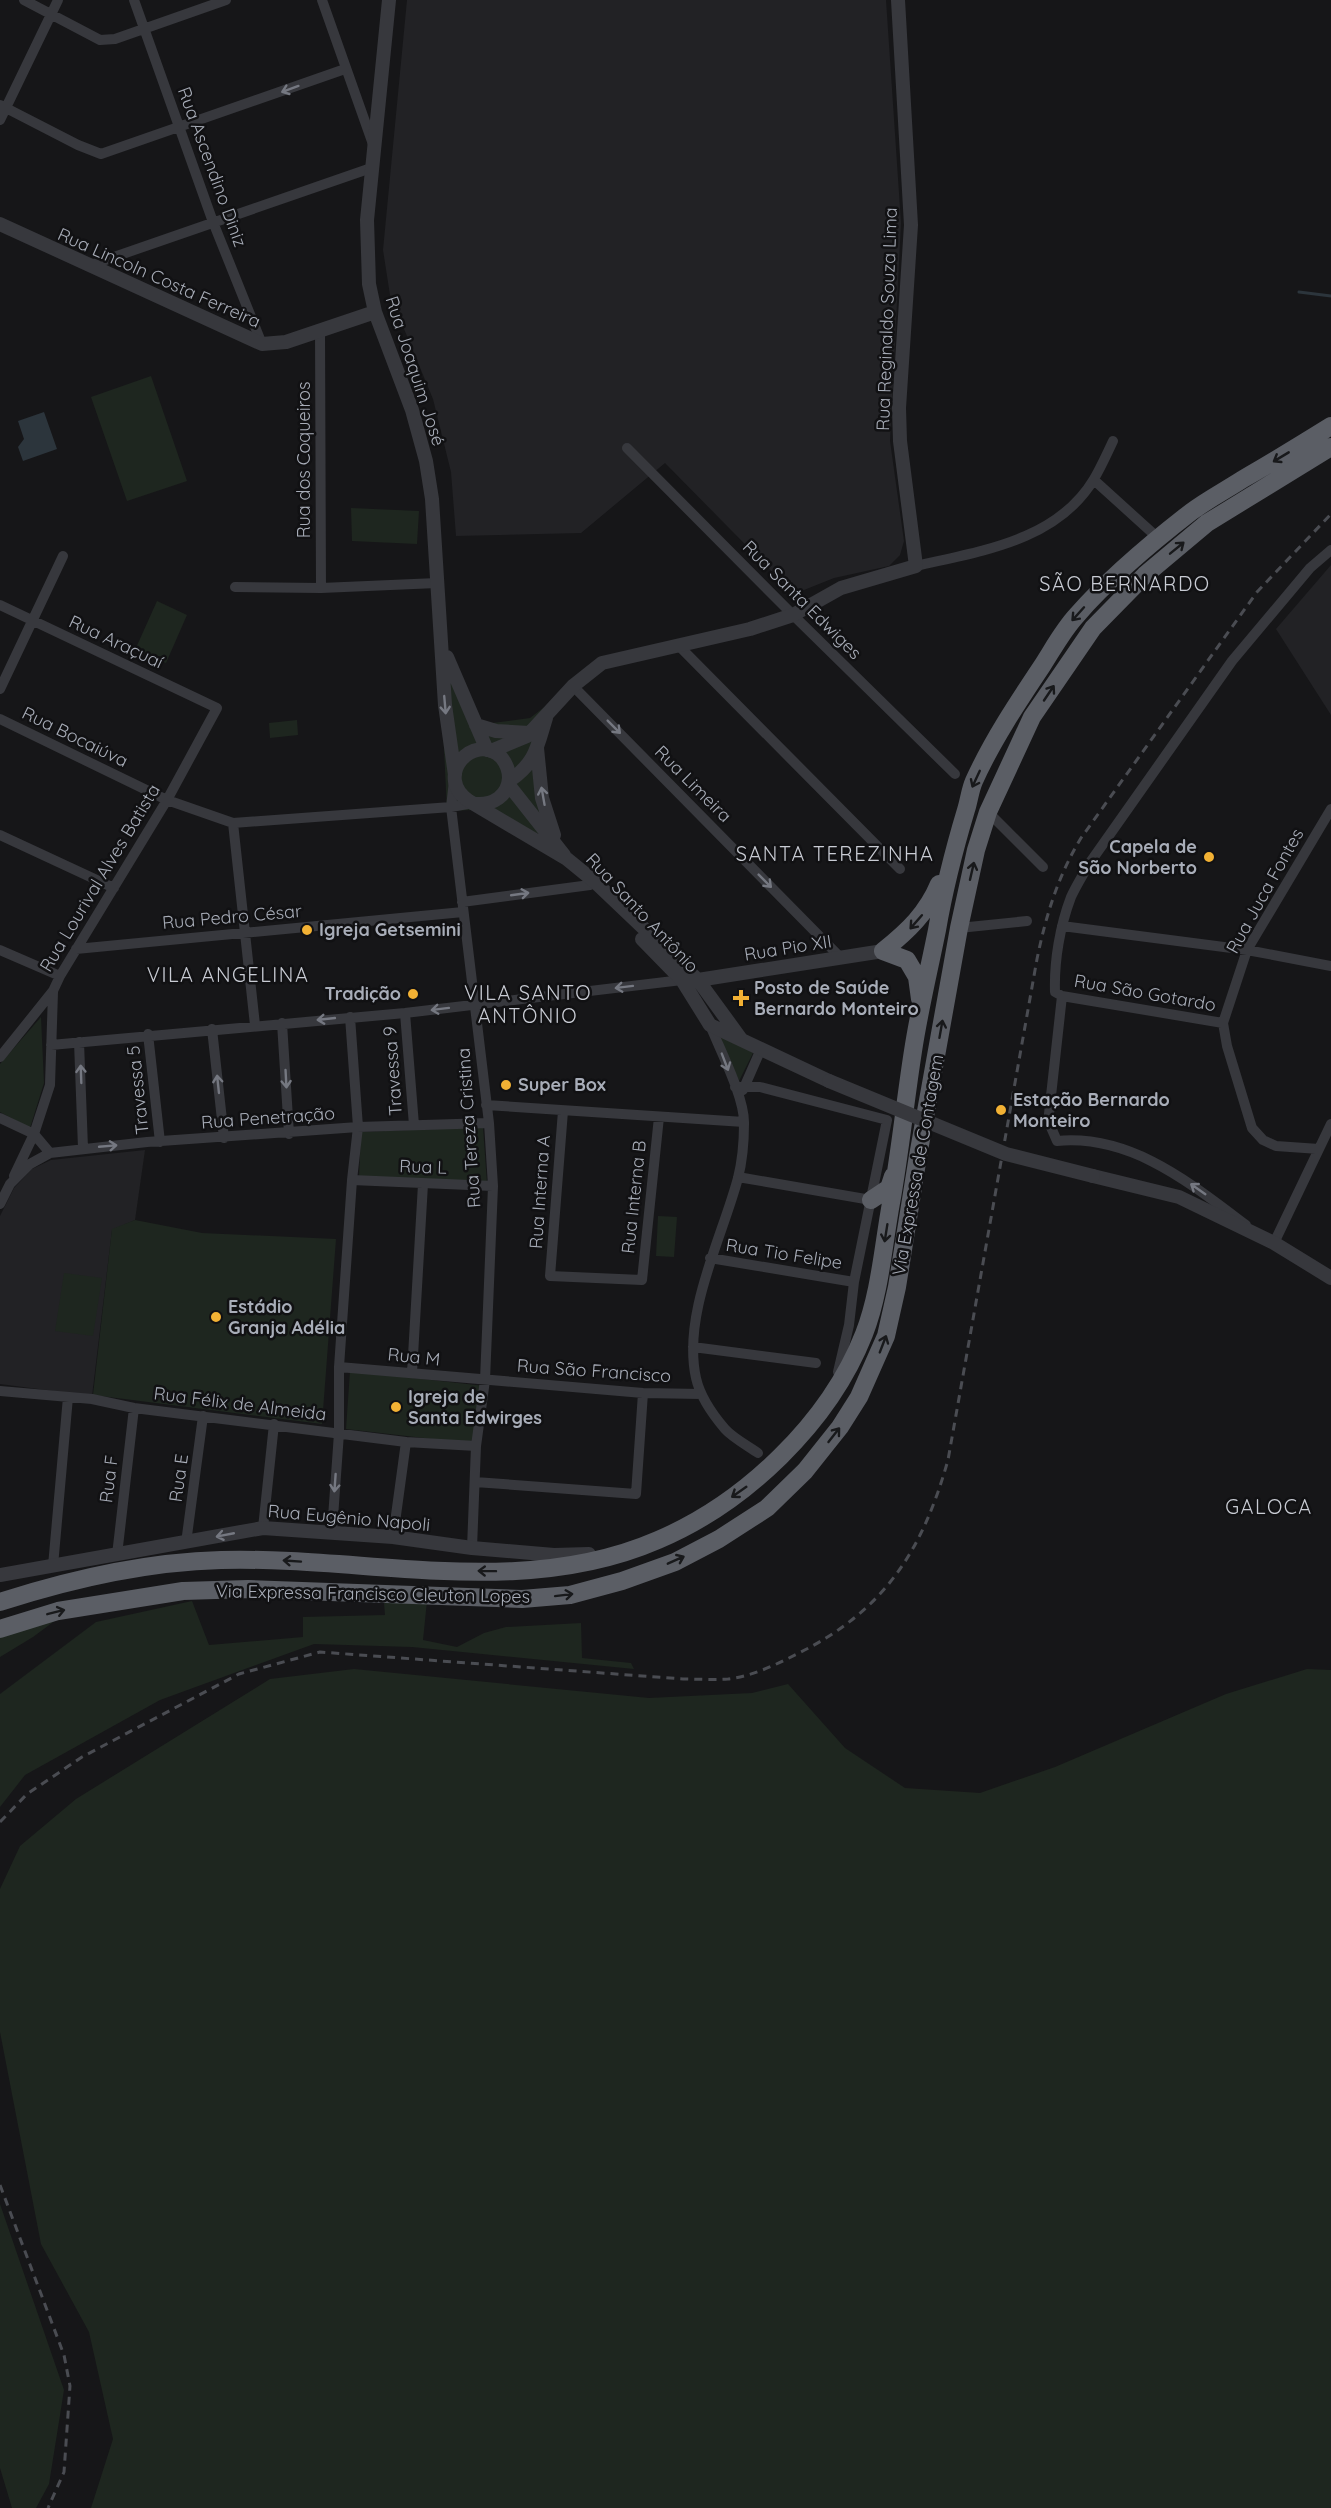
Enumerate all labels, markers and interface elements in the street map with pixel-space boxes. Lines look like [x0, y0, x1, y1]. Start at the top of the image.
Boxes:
street label: Rua Ascendino Diniz [173, 84, 252, 250]
one-way arrow [281, 85, 300, 96]
street label: Rua Reginaldo Souza Lima [871, 207, 902, 431]
street label: Rua Lincoln Costa Ferreira [54, 222, 264, 333]
street label: Rua Joaquim José [380, 293, 451, 449]
street label: Rua dos Coqueiros [292, 382, 315, 538]
one-way arrow [1273, 451, 1290, 463]
street label: Rua Santa Edwiges [738, 535, 867, 664]
one-way arrow [1169, 541, 1184, 555]
district label: SÃO BERNARDO [1039, 571, 1211, 596]
one-way arrow [1071, 606, 1085, 621]
street label: Rua Araçuaí [65, 610, 167, 673]
one-way arrow [1043, 685, 1055, 702]
one-way arrow [440, 694, 451, 714]
street label: Rua Bocaiúva [18, 701, 132, 772]
one-way arrow [606, 720, 621, 735]
street label: Rua Limeira [650, 740, 737, 827]
one-way arrow [970, 770, 982, 788]
street label: Rua Lourival Alves Batista [34, 780, 165, 976]
one-way arrow [537, 787, 548, 806]
street label: Rua Juca Fontes [1221, 824, 1308, 957]
place label: Capela de São Norberto [1078, 835, 1197, 879]
district label: SANTA TEREZINHA [736, 841, 934, 866]
street label: Rua Santo Antônio [581, 848, 704, 977]
marker: Capela de São Norberto [1202, 850, 1216, 864]
one-way arrow [966, 862, 978, 881]
one-way arrow [758, 874, 773, 889]
one-way arrow [510, 889, 529, 900]
street label: Rua Pedro César [161, 899, 303, 934]
one-way arrow [909, 914, 923, 929]
place label: Igreja Getsemini [319, 918, 461, 941]
marker: Igreja Getsemini [300, 923, 314, 937]
street label: Rua Pio XII [743, 929, 833, 966]
district label: VILA ANGELINA [147, 962, 309, 987]
street label: Rua São Gotardo [1072, 969, 1218, 1016]
place label: Posto de Saúde Bernardo Monteiro [754, 976, 919, 1020]
district label: VILA SANTO ANTÔNIO [464, 980, 592, 1028]
place label: Tradição [324, 982, 401, 1005]
one-way arrow [614, 982, 634, 993]
marker: Tradição [406, 987, 420, 1001]
marker: Posto de Saúde Bernardo Monteiro [732, 989, 750, 1007]
one-way arrow [431, 1003, 451, 1014]
one-way arrow [317, 1014, 337, 1025]
one-way arrow [936, 1019, 947, 1039]
street label: Travessa 9 [378, 1025, 407, 1117]
street label: Travessa 5 [121, 1044, 154, 1136]
street label: Rua Tereza Cristina [451, 1047, 486, 1209]
one-way arrow [720, 1052, 731, 1070]
street label: Via Expressa de Contagem [887, 1052, 948, 1277]
one-way arrow [75, 1064, 86, 1084]
one-way arrow [280, 1068, 291, 1088]
place label: Super Box [518, 1073, 606, 1096]
one-way arrow [212, 1074, 223, 1094]
marker: Super Box [499, 1078, 513, 1092]
place label: Estação Bernardo Monteiro [1013, 1088, 1170, 1132]
street label: Rua Penetração [200, 1101, 336, 1134]
marker: Estação Bernardo Monteiro [994, 1103, 1008, 1117]
street label: Rua Interna A [524, 1134, 555, 1250]
street label: Rua Interna B [616, 1139, 651, 1255]
one-way arrow [98, 1140, 117, 1151]
street label: Rua L [399, 1154, 448, 1179]
one-way arrow [1190, 1183, 1206, 1195]
one-way arrow [880, 1223, 891, 1242]
street label: Rua Tio Felipe [724, 1233, 844, 1274]
place label: Estádio Granja Adélia [228, 1295, 345, 1339]
marker: Estádio Granja Adélia [209, 1310, 223, 1324]
one-way arrow [878, 1335, 889, 1354]
street label: Rua M [387, 1342, 442, 1371]
street label: Rua São Francisco [516, 1354, 672, 1387]
street label: Rua Félix de Almeida [152, 1382, 328, 1426]
place label: Igreja de Santa Edwirges [408, 1385, 542, 1429]
marker: Igreja de Santa Edwirges [389, 1400, 403, 1414]
one-way arrow [827, 1427, 840, 1443]
street label: Rua E [164, 1452, 193, 1503]
street label: Rua F [94, 1454, 123, 1504]
one-way arrow [330, 1472, 341, 1492]
one-way arrow [732, 1486, 748, 1499]
district label: GALOCA [1225, 1494, 1313, 1519]
street label: Rua Eugênio Napoli [267, 1499, 431, 1536]
one-way arrow [216, 1530, 235, 1541]
one-way arrow [667, 1554, 685, 1565]
one-way arrow [283, 1556, 303, 1567]
one-way arrow [477, 1565, 497, 1577]
street label: Via Expressa Francisco Cleuton Lopes [216, 1579, 530, 1608]
one-way arrow [553, 1589, 573, 1600]
one-way arrow [46, 1606, 65, 1618]

